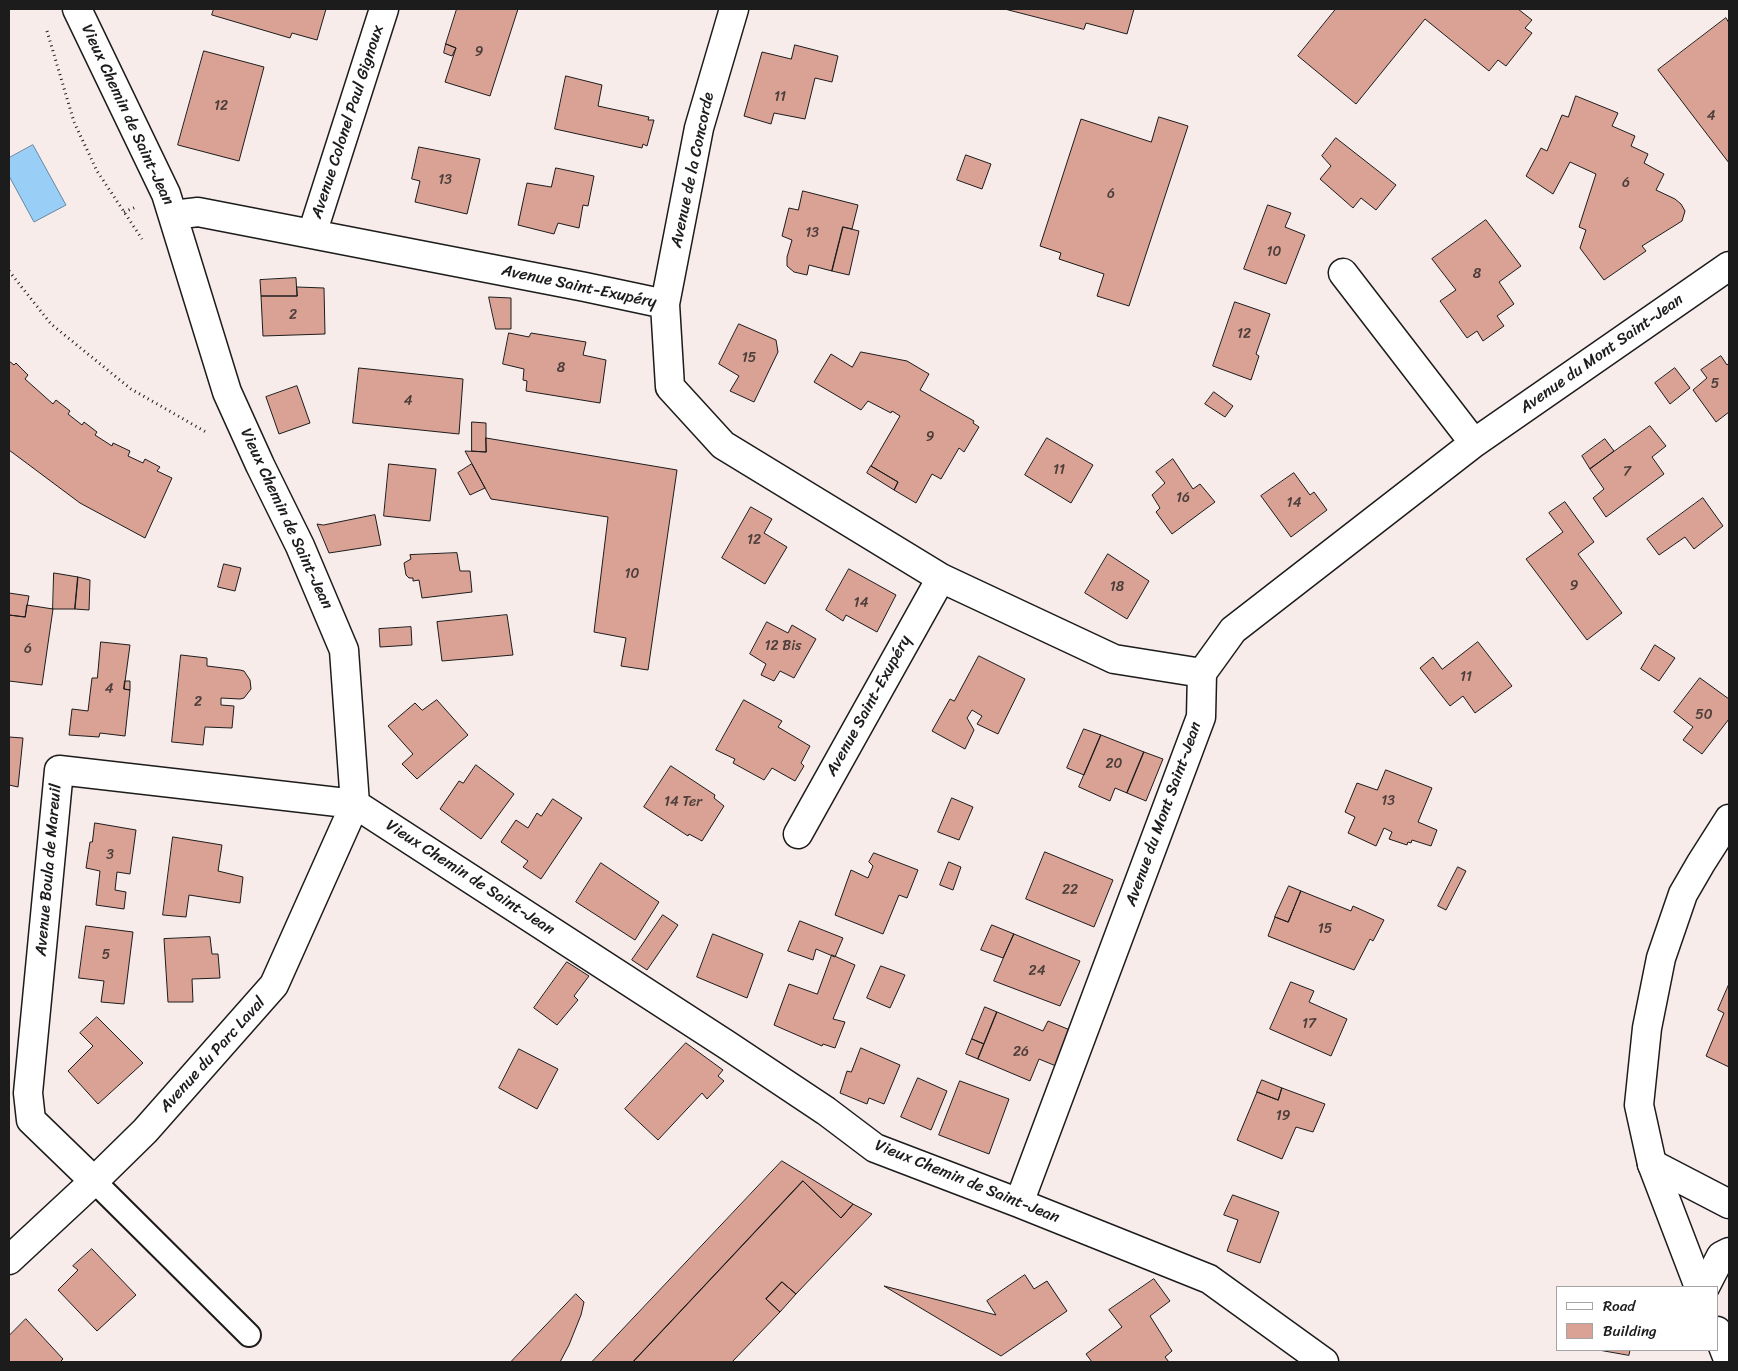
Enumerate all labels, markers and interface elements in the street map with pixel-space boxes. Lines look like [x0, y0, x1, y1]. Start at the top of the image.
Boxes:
street label: Vieux Chemin de Saint-Jean [77, 21, 177, 209]
street label: Avenue Colonel Paul Gignoux [308, 23, 388, 221]
house number: 9 [475, 44, 483, 60]
house number: 11 [774, 89, 786, 105]
street label: Avenue de la Concorde [667, 91, 719, 249]
house number: 12 [214, 98, 228, 114]
house number: 4 [1707, 108, 1715, 124]
house number: 13 [438, 172, 452, 188]
house number: 6 [1622, 175, 1630, 191]
house number: 6 [1107, 186, 1115, 202]
house number: 13 [805, 225, 819, 241]
house number: 10 [1267, 244, 1281, 260]
street label: Avenue Saint-Exupéry [500, 261, 658, 313]
house number: 8 [1473, 266, 1481, 282]
street label: Avenue du Mont Saint-Jean [1517, 290, 1687, 418]
house number: 2 [289, 307, 297, 323]
house number: 12 [1237, 326, 1251, 342]
house number: 15 [742, 350, 756, 366]
house number: 8 [557, 360, 565, 376]
house number: 5 [1711, 376, 1719, 392]
house number: 4 [404, 393, 412, 409]
street label: Vieux Chemin de Saint-Jean [236, 425, 336, 613]
house number: 9 [926, 429, 934, 445]
house number: 11 [1053, 462, 1065, 478]
house number: 7 [1623, 464, 1631, 480]
house number: 16 [1176, 490, 1190, 506]
house number: 14 [1287, 495, 1301, 511]
house number: 12 [747, 532, 761, 548]
house number: 10 [625, 566, 639, 582]
house number: 9 [1570, 578, 1578, 594]
house number: 18 [1110, 579, 1124, 595]
house number: 14 [854, 595, 868, 611]
street label: Avenue Saint-Exupéry [822, 632, 916, 780]
house number: 12 Bis [765, 638, 801, 654]
house number: 6 [24, 641, 32, 657]
house number: 11 [1460, 669, 1472, 685]
house number: 4 [105, 681, 113, 697]
house number: 2 [194, 694, 202, 710]
house number: 50 [1695, 707, 1713, 723]
street label: Avenue du Mont Saint-Jean [1122, 719, 1206, 909]
house number: 20 [1106, 756, 1122, 772]
street label: Avenue Boula de Mareuil [32, 783, 66, 957]
house number: 13 [1381, 793, 1395, 809]
house number: 14 Ter [664, 794, 702, 810]
street label: Vieux Chemin de Saint-Jean [382, 816, 558, 940]
house number: 3 [106, 847, 114, 863]
house number: 22 [1062, 882, 1078, 898]
house number: 15 [1318, 921, 1332, 937]
house number: 5 [102, 947, 110, 963]
house number: 24 [1029, 963, 1045, 979]
street label: Avenue du Parc Laval [156, 993, 270, 1117]
house number: 17 [1302, 1016, 1316, 1032]
house number: 26 [1013, 1044, 1029, 1060]
house number: 19 [1276, 1108, 1290, 1124]
street label: Vieux Chemin de Saint-Jean [872, 1136, 1062, 1228]
legend [1556, 1286, 1718, 1351]
text: Road [1603, 1293, 1635, 1319]
text: Building [1603, 1318, 1657, 1344]

